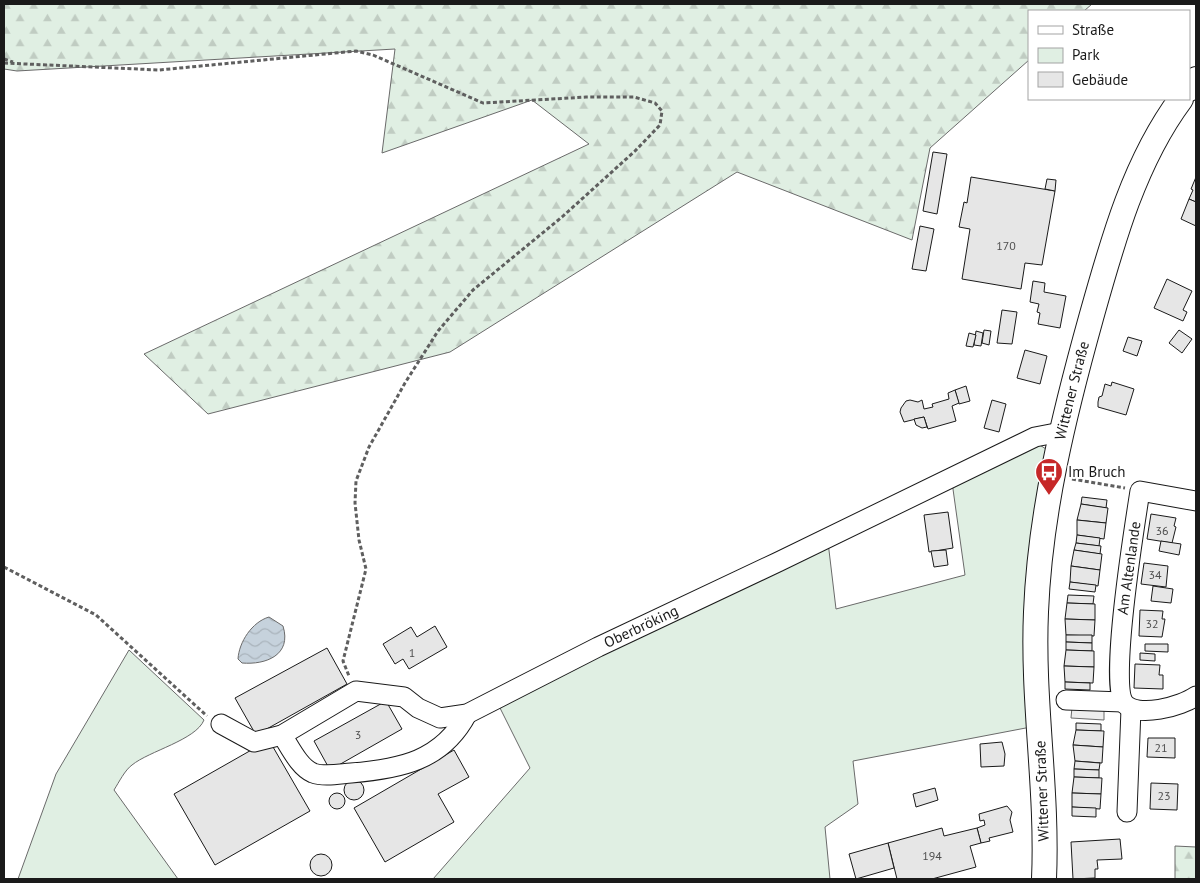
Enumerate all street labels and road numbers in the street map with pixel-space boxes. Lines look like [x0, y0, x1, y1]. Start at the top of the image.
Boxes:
street label: Wittener Straße [1050, 339, 1093, 442]
street label: Am Altenlande [1113, 520, 1144, 616]
street label: Oberbröking [601, 601, 681, 652]
street label: Wittener Straße [1030, 740, 1053, 842]

